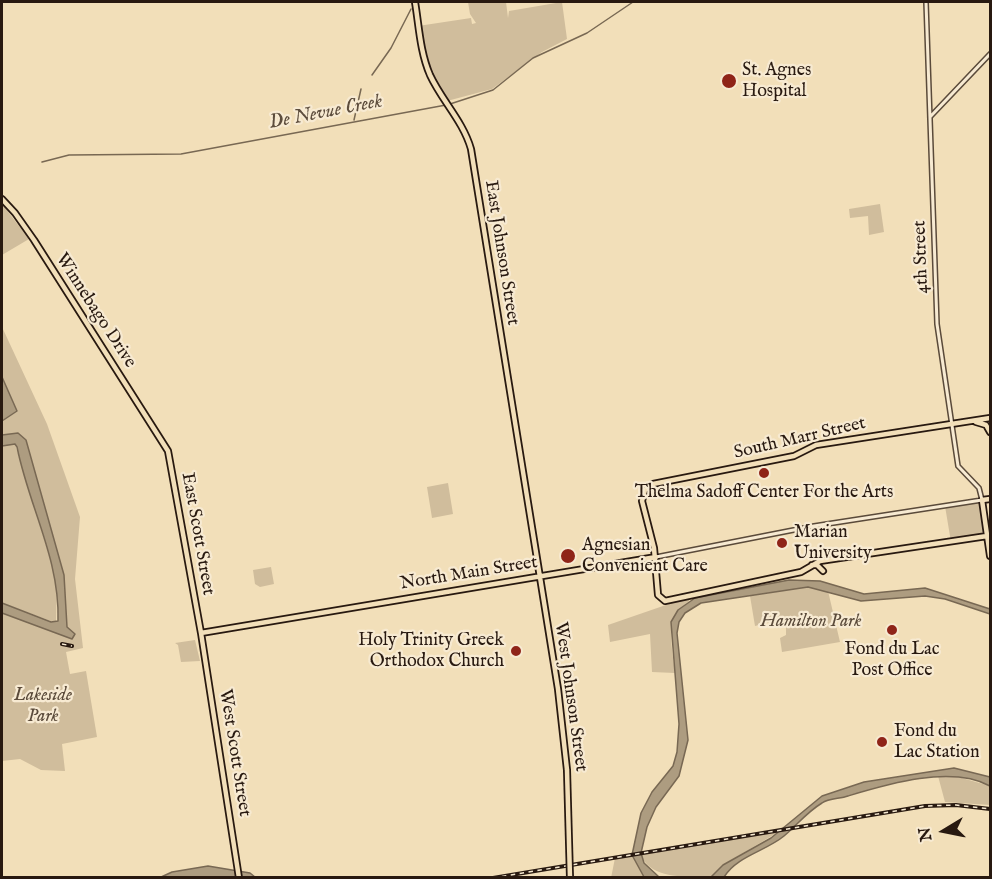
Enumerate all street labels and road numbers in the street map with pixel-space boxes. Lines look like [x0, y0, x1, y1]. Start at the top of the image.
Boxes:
street label: East Johnson Street [479, 179, 523, 327]
street label: 4th Street [910, 220, 934, 294]
street label: Winnebago Drive [50, 250, 140, 372]
street label: South Marr Street [732, 413, 868, 465]
street label: East Scott Street [176, 471, 218, 597]
street label: North Main Street [399, 552, 539, 596]
street label: West Johnson Street [549, 621, 591, 773]
street label: West Scott Street [213, 688, 255, 818]

